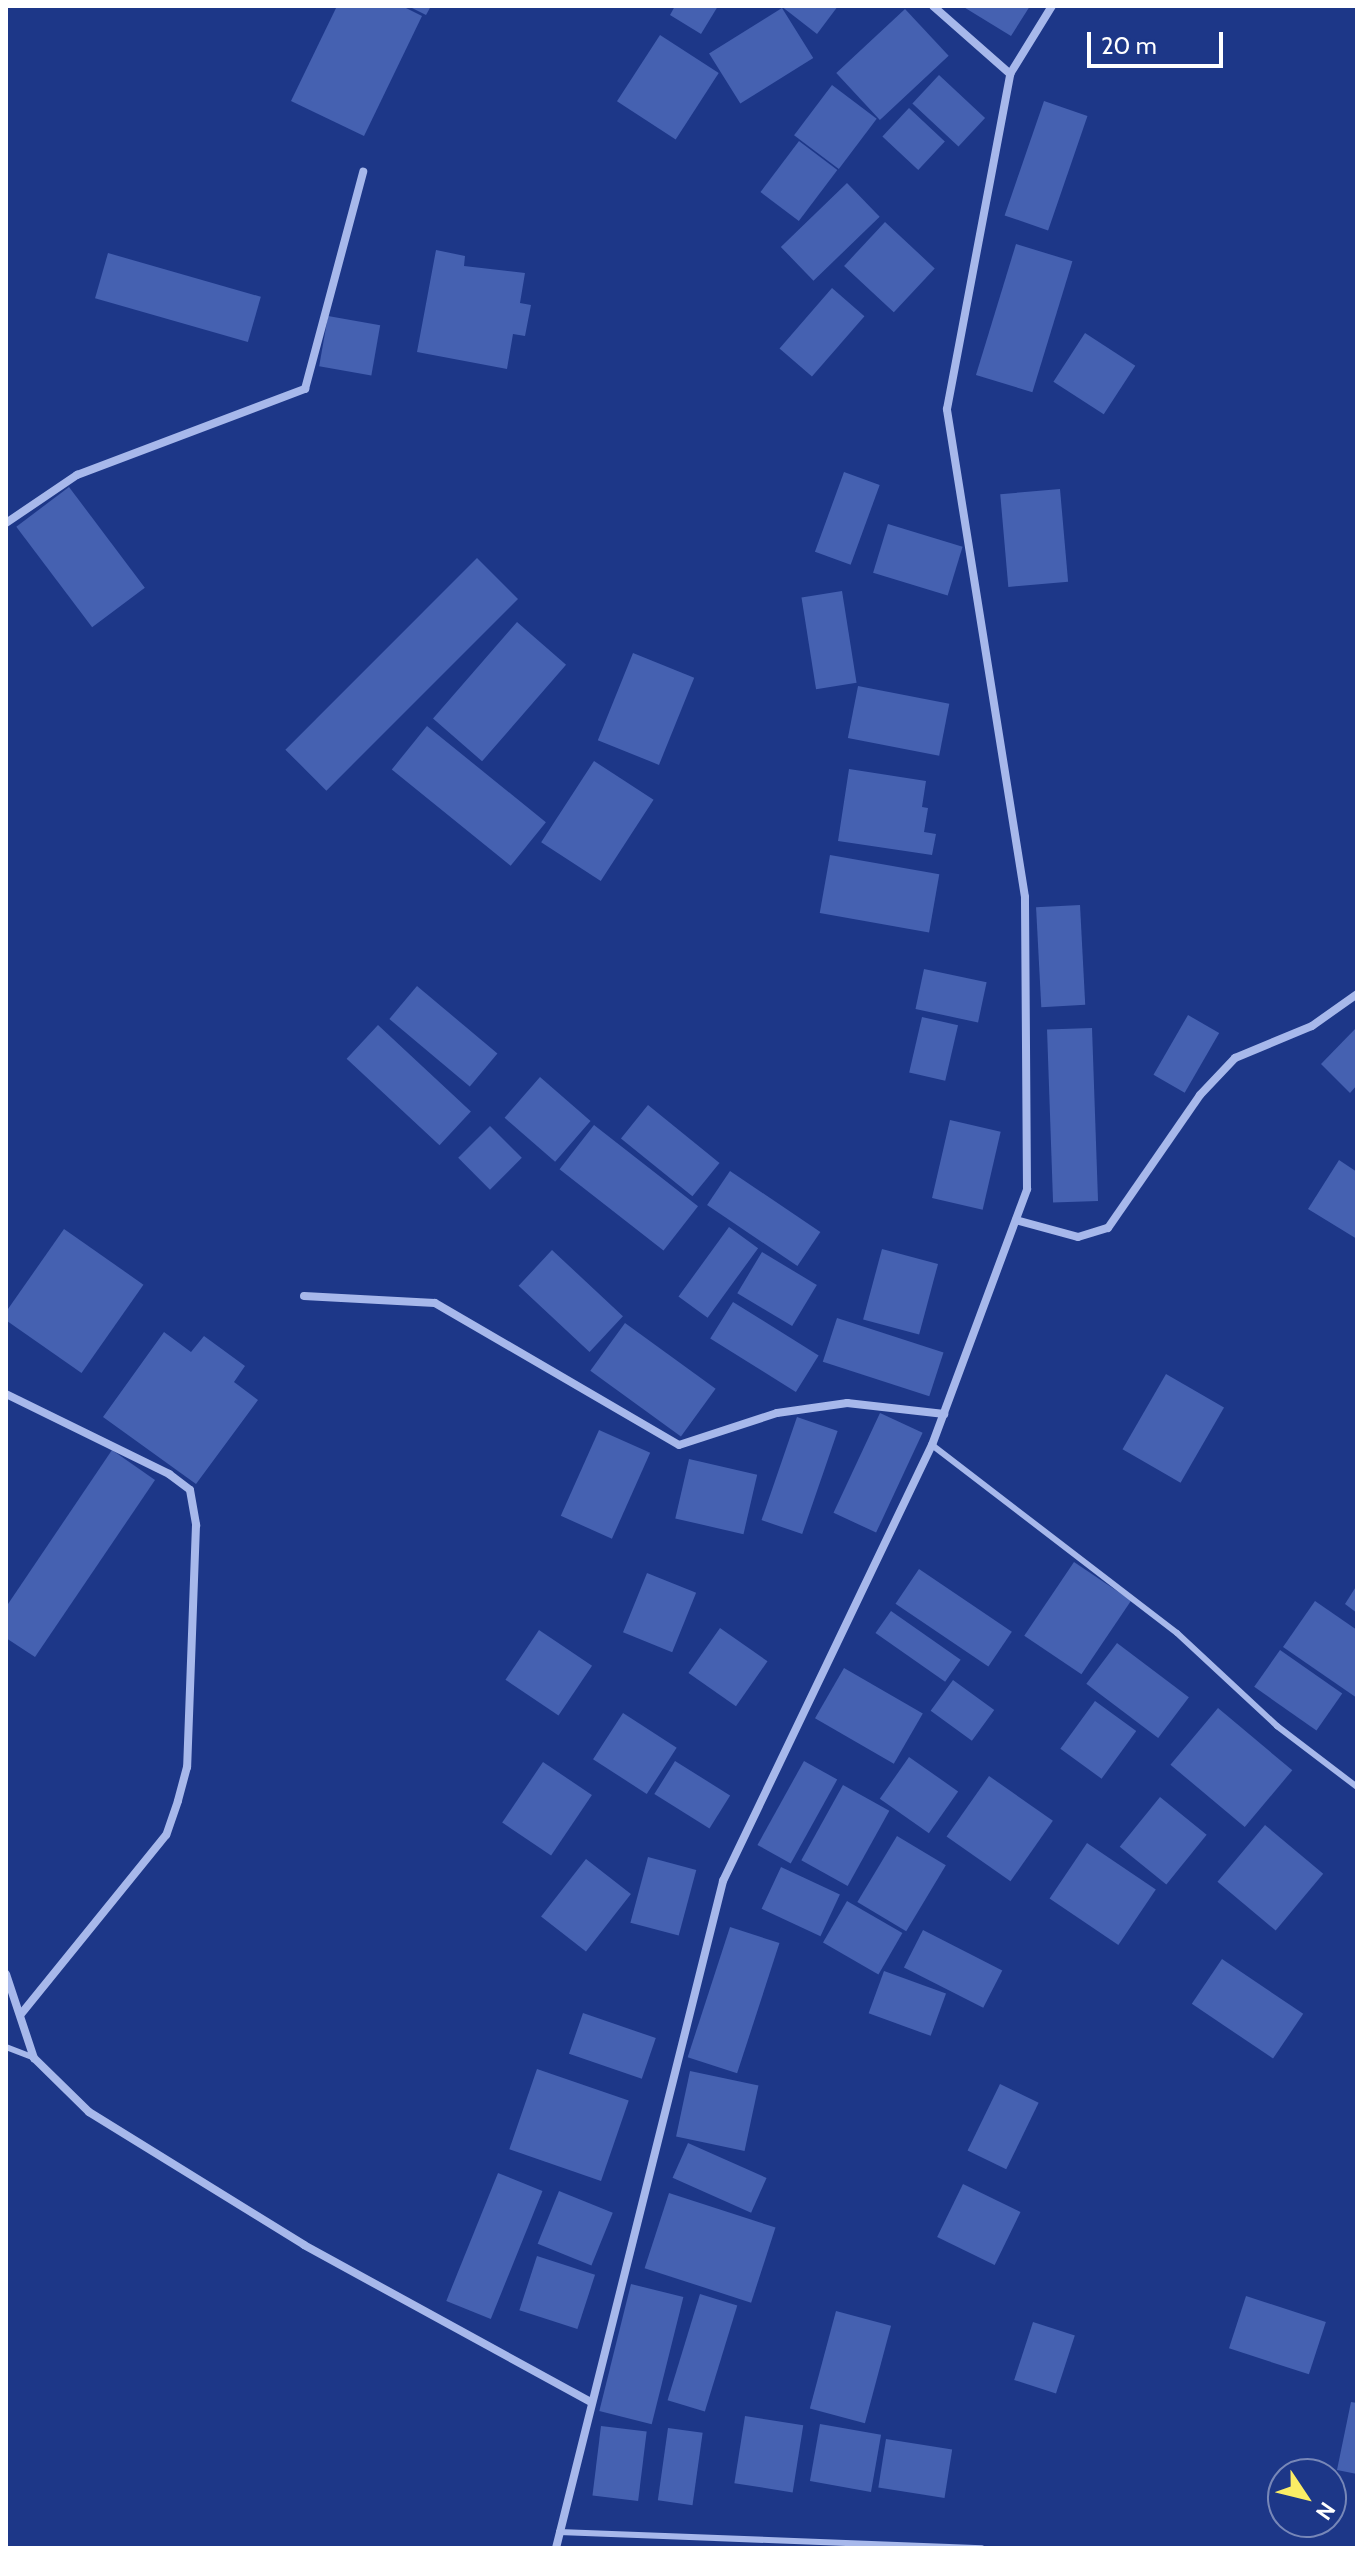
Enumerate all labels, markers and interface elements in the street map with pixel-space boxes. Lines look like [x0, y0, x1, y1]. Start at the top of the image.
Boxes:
scale bar [1091, 16, 1227, 66]
text: 20 m [1101, 31, 1157, 60]
north arrow [1267, 2458, 1347, 2538]
text: N [1310, 2497, 1341, 2525]

